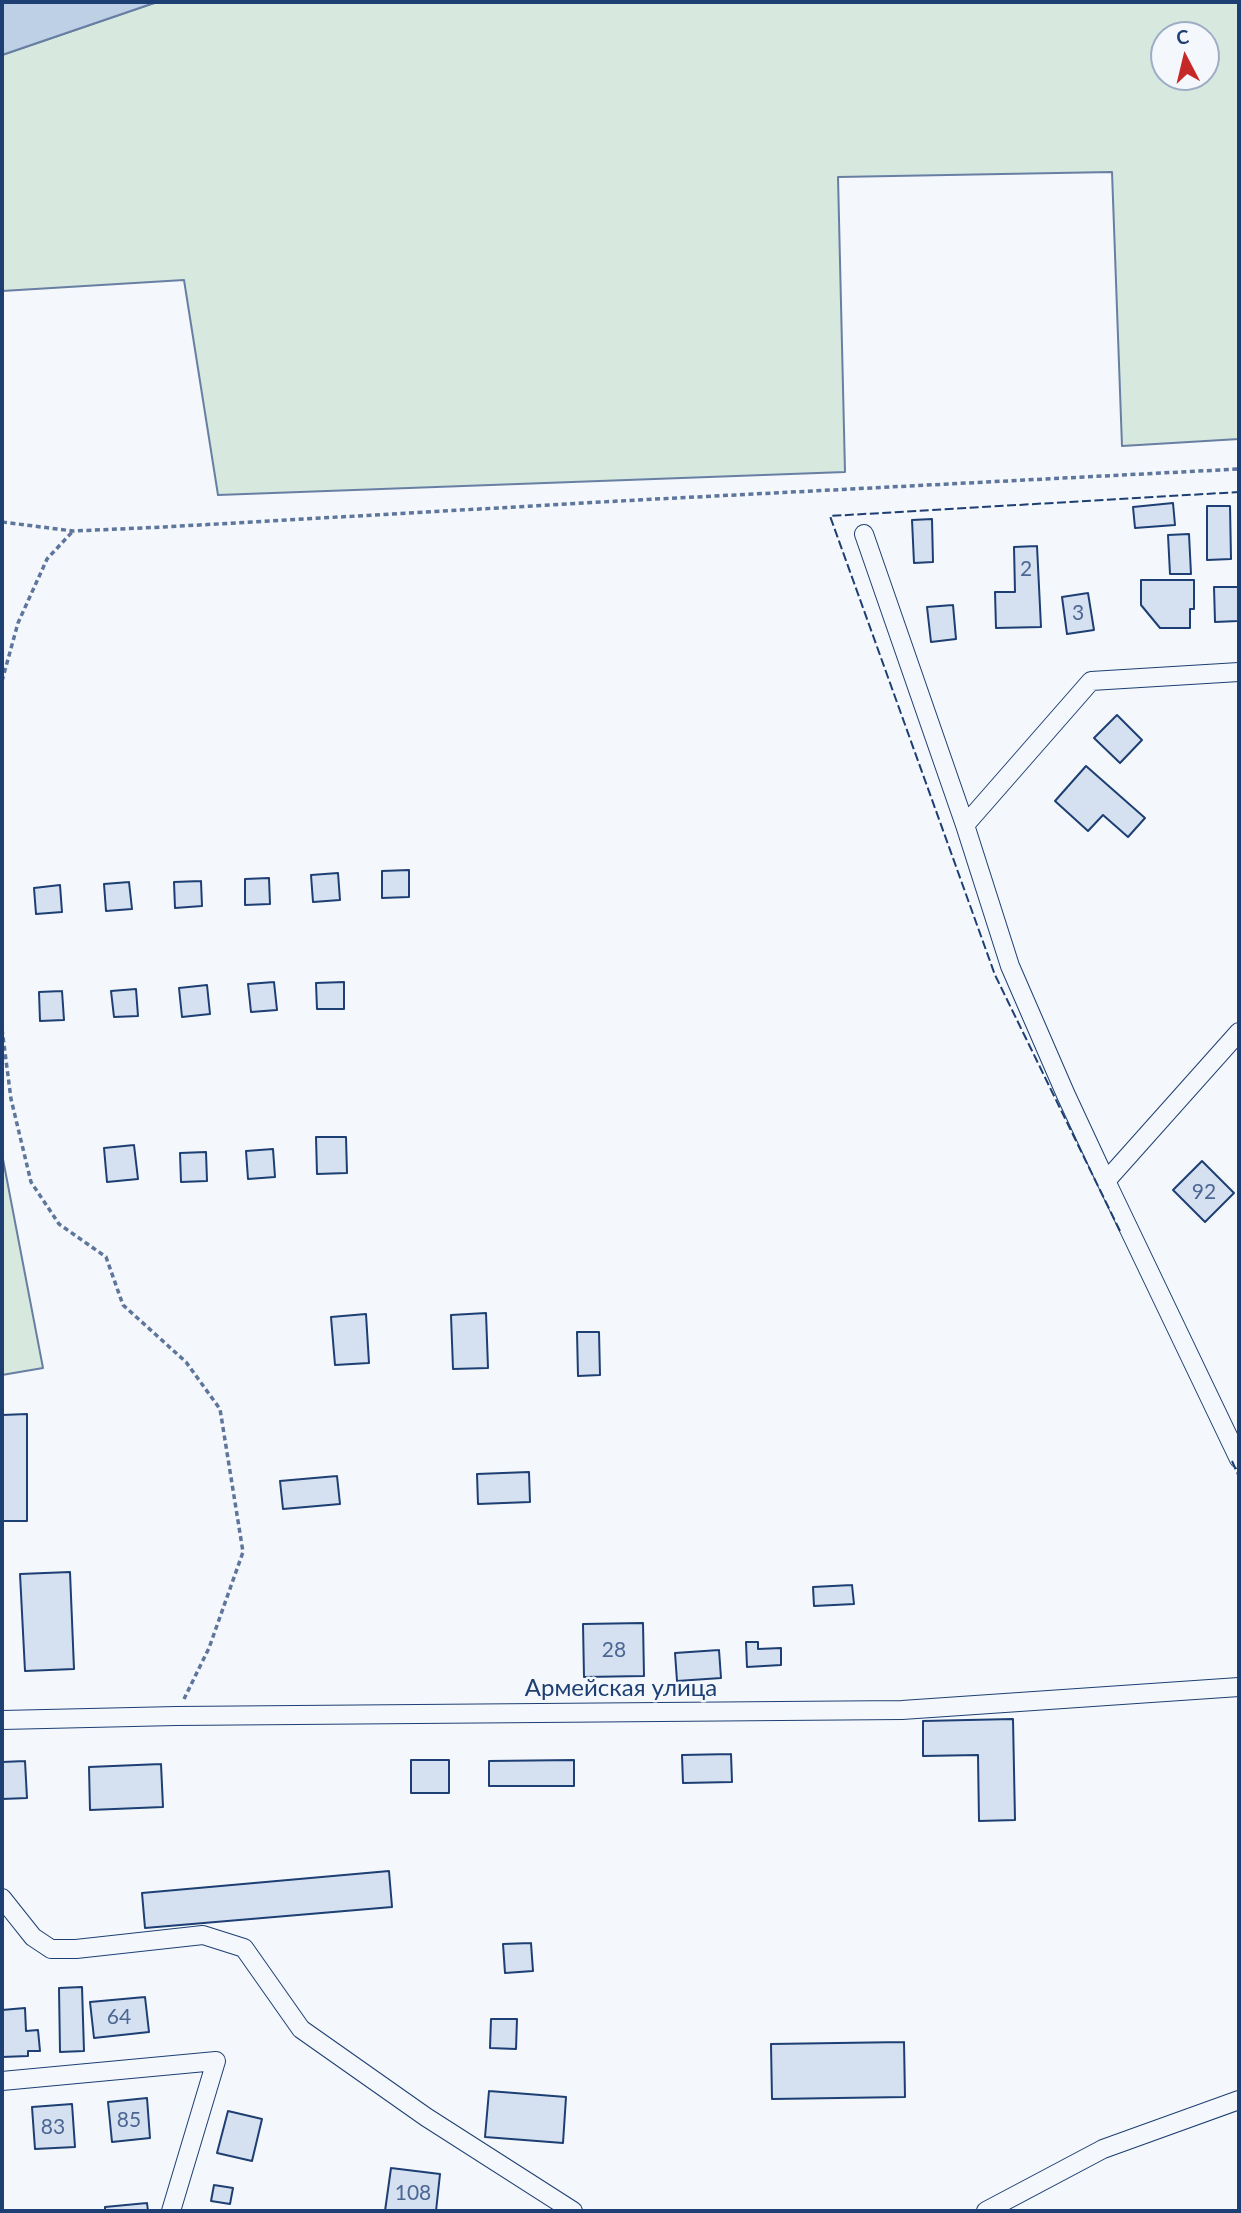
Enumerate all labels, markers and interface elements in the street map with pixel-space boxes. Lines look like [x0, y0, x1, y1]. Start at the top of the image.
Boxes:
north arrow [1150, 21, 1220, 91]
text: С [1175, 24, 1190, 49]
house number: 2 [1020, 556, 1032, 582]
house number: 3 [1072, 600, 1084, 626]
house number: 92 [1192, 1179, 1216, 1205]
house number: 28 [602, 1637, 626, 1663]
street label: Армейская улица [525, 1674, 717, 1702]
house number: 64 [107, 2004, 131, 2030]
house number: 85 [117, 2107, 141, 2133]
house number: 83 [41, 2114, 65, 2140]
house number: 108 [395, 2180, 431, 2206]

